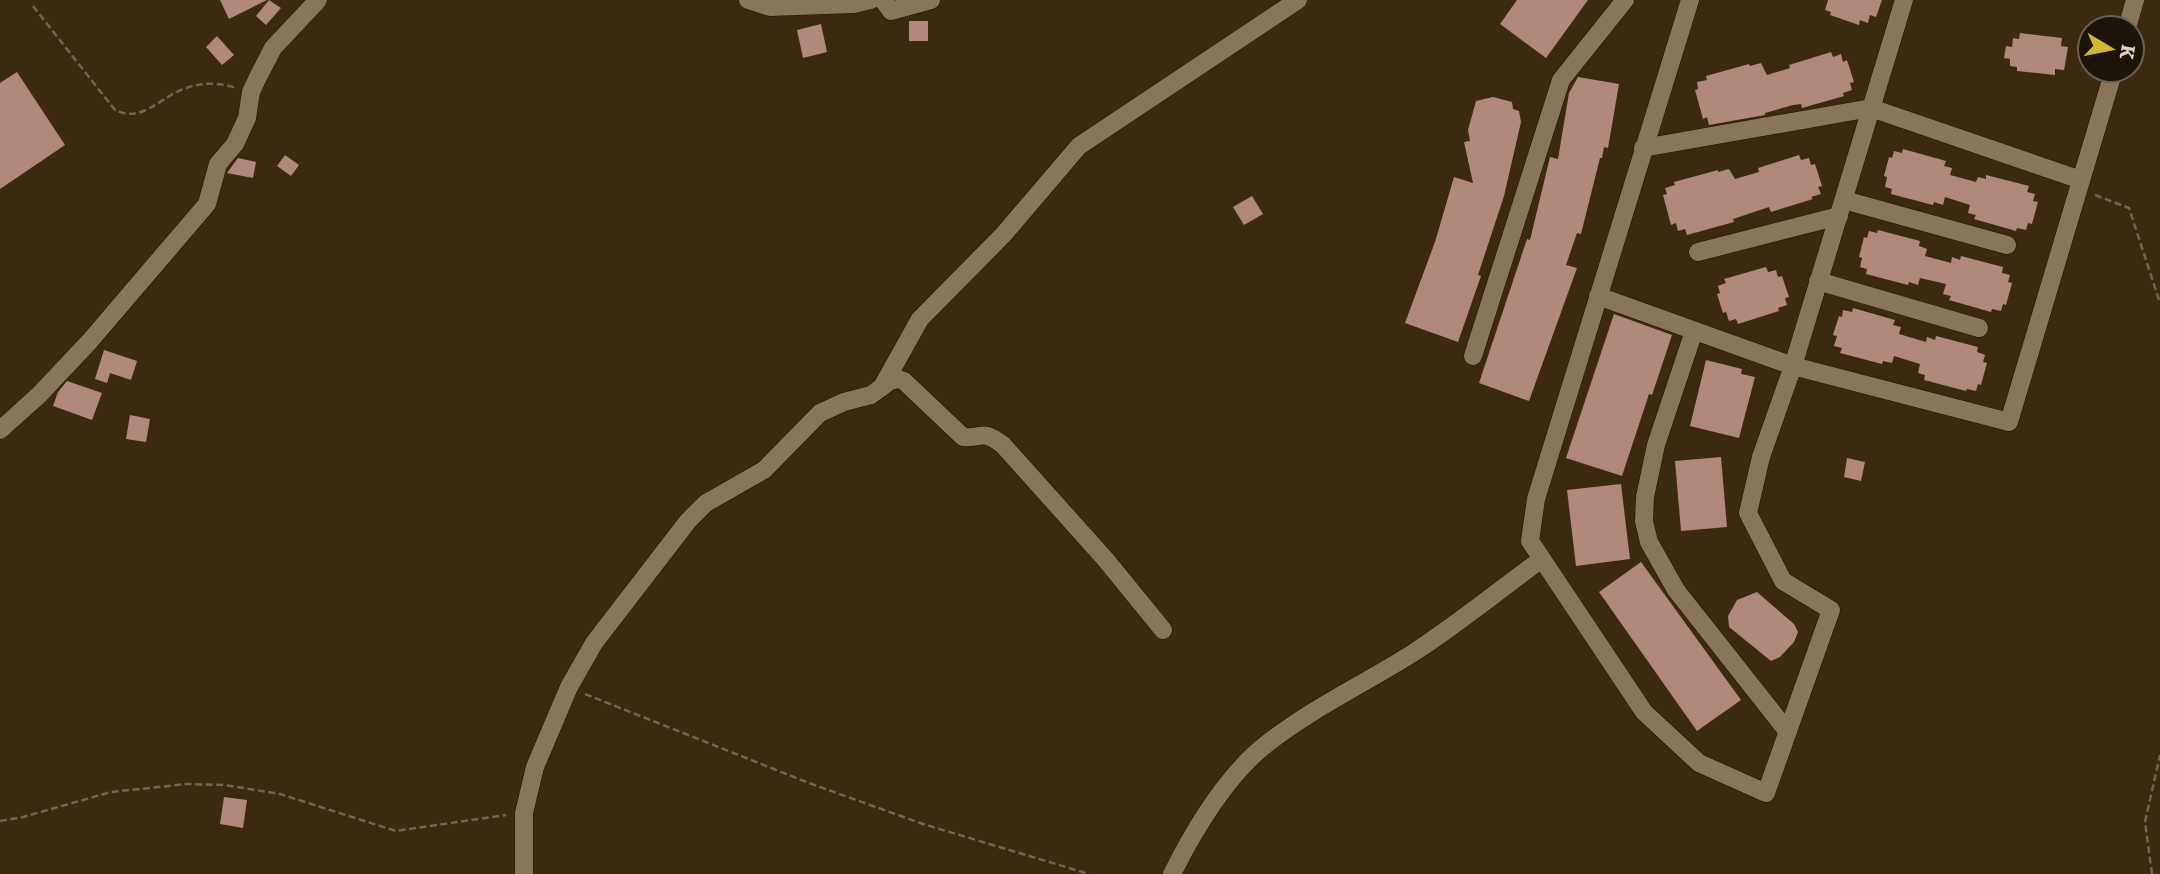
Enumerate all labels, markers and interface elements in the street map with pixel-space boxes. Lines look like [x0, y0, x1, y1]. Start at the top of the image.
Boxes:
north arrow [2076, 14, 2146, 84]
text: K [2114, 42, 2144, 62]

